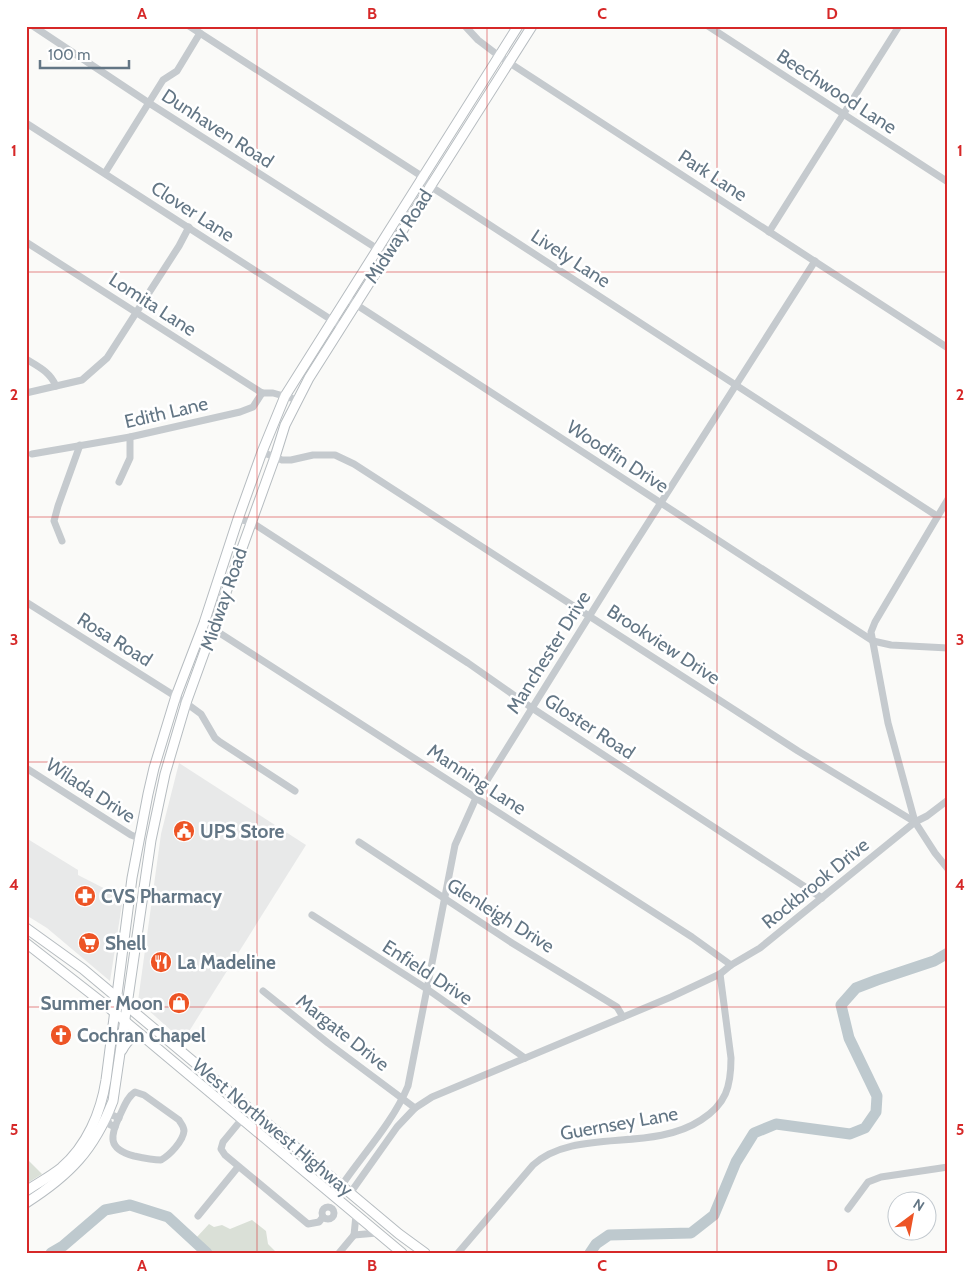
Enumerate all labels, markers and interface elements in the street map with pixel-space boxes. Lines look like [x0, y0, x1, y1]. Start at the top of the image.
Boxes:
text: A [137, 4, 147, 23]
text: B [367, 4, 377, 23]
text: C [597, 4, 607, 23]
text: D [826, 4, 838, 23]
scale bar [40, 38, 129, 70]
street label: Beechwood Lane [773, 44, 901, 139]
text: 100 m [48, 46, 90, 64]
street label: Dunhaven Road [158, 84, 278, 173]
text: 1 [11, 141, 17, 160]
text: 1 [957, 141, 963, 160]
street label: Park Lane [674, 145, 752, 206]
street label: Clover Lane [147, 176, 239, 247]
street label: Midway Road [360, 185, 437, 288]
street label: Lively Lane [527, 224, 615, 293]
street label: Lomita Lane [105, 268, 201, 341]
text: 2 [10, 385, 18, 404]
text: 2 [956, 385, 964, 404]
street label: Edith Lane [122, 392, 210, 433]
street label: Woodfin Drive [563, 415, 673, 498]
street label: Midway Road [195, 545, 252, 654]
street label: Manchester Drive [501, 586, 596, 718]
street label: Brookview Drive [603, 599, 725, 690]
street label: Rosa Road [73, 607, 156, 671]
text: 3 [10, 630, 18, 649]
text: 3 [956, 630, 964, 649]
street label: Gloster Road [540, 689, 639, 764]
street label: Manning Lane [423, 739, 531, 820]
street label: Wilada Drive [42, 753, 140, 828]
public building icon: UPS Store [172, 819, 196, 843]
place label: UPS Store [200, 820, 285, 843]
street label: Rockbrook Drive [757, 833, 874, 934]
street label: Glenleigh Drive [443, 873, 559, 958]
text: 4 [9, 875, 19, 894]
text: 4 [955, 875, 965, 894]
pharmacy icon: CVS Pharmacy [73, 884, 97, 908]
place label: CVS Pharmacy [101, 885, 223, 908]
supermarket icon: Shell [77, 931, 101, 955]
place label: Shell [105, 932, 146, 955]
street label: Enfield Drive [378, 935, 477, 1010]
restaurant icon: La Madeline [149, 950, 173, 974]
place label: La Madeline [177, 951, 276, 974]
street label: Margate Drive [292, 989, 394, 1076]
shop icon: Summer Moon [167, 991, 191, 1015]
place label: Summer Moon [41, 992, 163, 1015]
church icon: Cochran Chapel [49, 1023, 73, 1047]
place label: Cochran Chapel [77, 1024, 206, 1047]
street label: West Northwest Highway [188, 1053, 358, 1202]
street label: Guernsey Lane [558, 1102, 680, 1145]
text: 5 [10, 1120, 18, 1139]
text: 5 [956, 1120, 964, 1139]
north arrow [886, 1192, 936, 1242]
text: N [910, 1195, 928, 1215]
text: A [137, 1256, 147, 1275]
text: B [367, 1256, 377, 1275]
text: C [597, 1256, 607, 1275]
text: D [826, 1256, 838, 1275]

